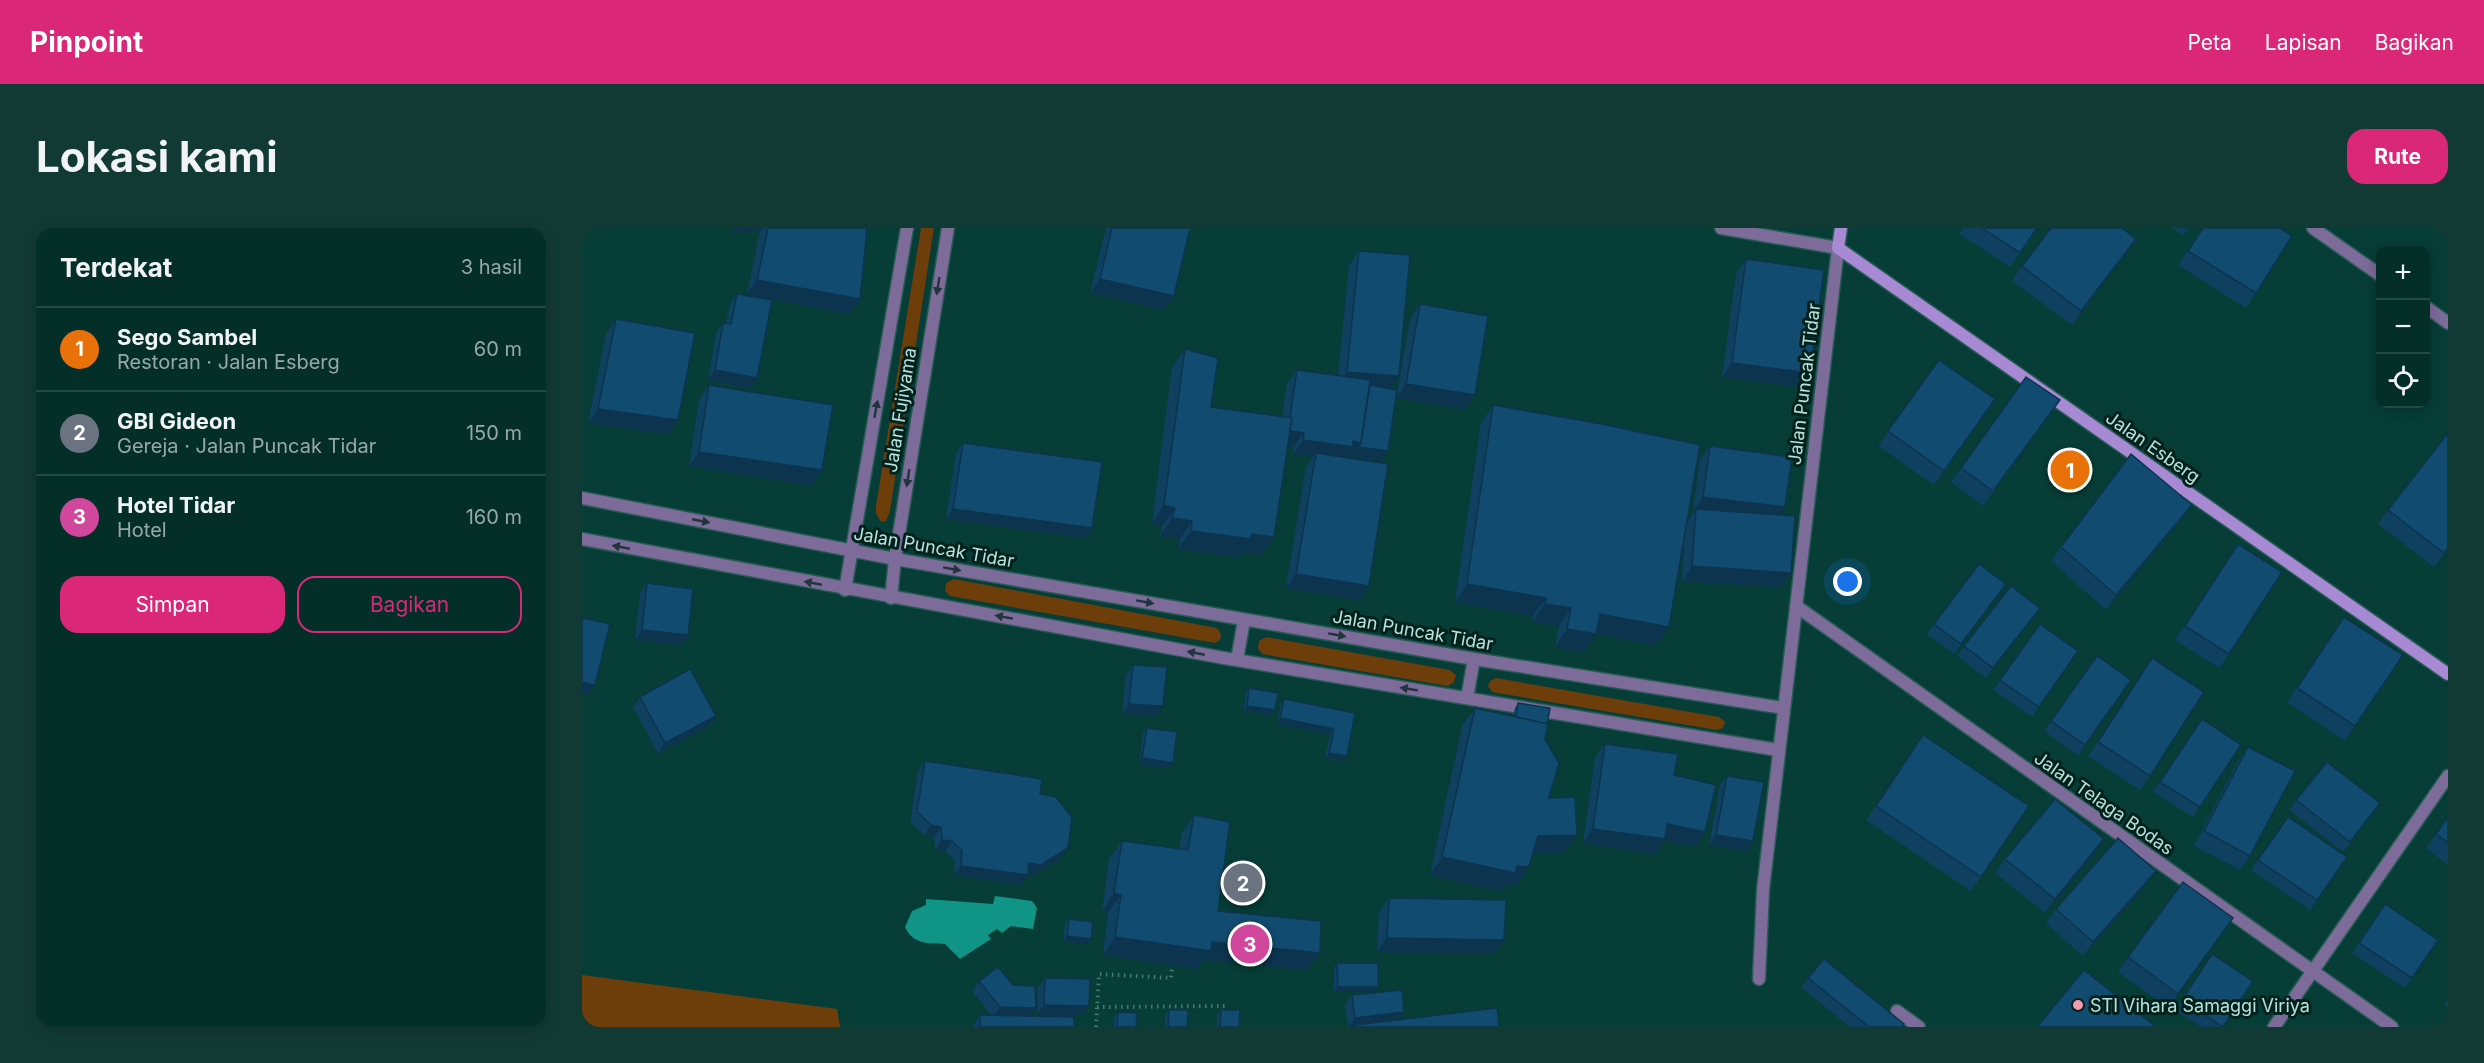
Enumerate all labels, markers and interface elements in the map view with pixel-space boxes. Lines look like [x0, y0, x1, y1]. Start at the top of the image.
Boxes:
text: Pinpoint [30, 25, 143, 59]
text: Peta [2188, 30, 2232, 55]
text: Lapisan [2265, 30, 2342, 55]
text: Bagikan [2375, 30, 2454, 55]
button: Rute [2347, 129, 2448, 184]
text: Lokasi kami [36, 131, 278, 182]
map controls [2376, 246, 2430, 408]
button: + [2376, 246, 2430, 300]
text: Terdekat [60, 252, 172, 283]
text: 3 hasil [461, 255, 522, 279]
one-way arrow [934, 276, 943, 295]
button: − [2376, 300, 2430, 354]
street label: Jalan Puncak Tidar [1784, 302, 1824, 466]
text: Sego Sambel [117, 324, 257, 350]
text: 1 [75, 337, 84, 361]
text: 60 m [474, 337, 522, 361]
street label: Jalan Fujiyama [880, 346, 920, 474]
text: Restoran · Jalan Esberg [117, 350, 340, 374]
button: locate [2376, 354, 2430, 408]
one-way arrow [872, 400, 881, 419]
street label: Jalan Esberg [2102, 407, 2204, 487]
text: GBI Gideon [117, 408, 236, 434]
text: 2 [73, 421, 86, 445]
text: 150 m [466, 421, 522, 445]
text: Gereja · Jalan Puncak Tidar [117, 434, 376, 458]
pin: 1 [2050, 448, 2090, 492]
one-way arrow [903, 469, 912, 488]
text: Hotel Tidar [117, 492, 235, 518]
text: 3 [73, 505, 86, 529]
text: 160 m [466, 505, 522, 529]
one-way arrow [692, 517, 711, 526]
text: Hotel [117, 518, 167, 542]
street label: Jalan Puncak Tidar [852, 523, 1016, 572]
one-way arrow [612, 542, 631, 551]
one-way arrow [943, 565, 962, 574]
your location [1833, 567, 1862, 596]
button: Simpan [60, 576, 285, 633]
button: Bagikan [297, 576, 522, 633]
one-way arrow [803, 578, 822, 587]
one-way arrow [1135, 598, 1154, 607]
street label: Jalan Puncak Tidar [1331, 606, 1495, 655]
one-way arrow [995, 613, 1014, 622]
one-way arrow [1327, 631, 1346, 640]
one-way arrow [1186, 648, 1205, 657]
one-way arrow [1399, 684, 1418, 693]
street label: Jalan Telaga Bodas [2030, 747, 2178, 859]
pin: 2 [1224, 860, 1262, 906]
pin: 3 [1230, 922, 1270, 966]
place label: STI Vihara Samaggi Viriya [2090, 995, 2310, 1016]
marker: STI Vihara Samaggi Viriya [2071, 998, 2085, 1012]

